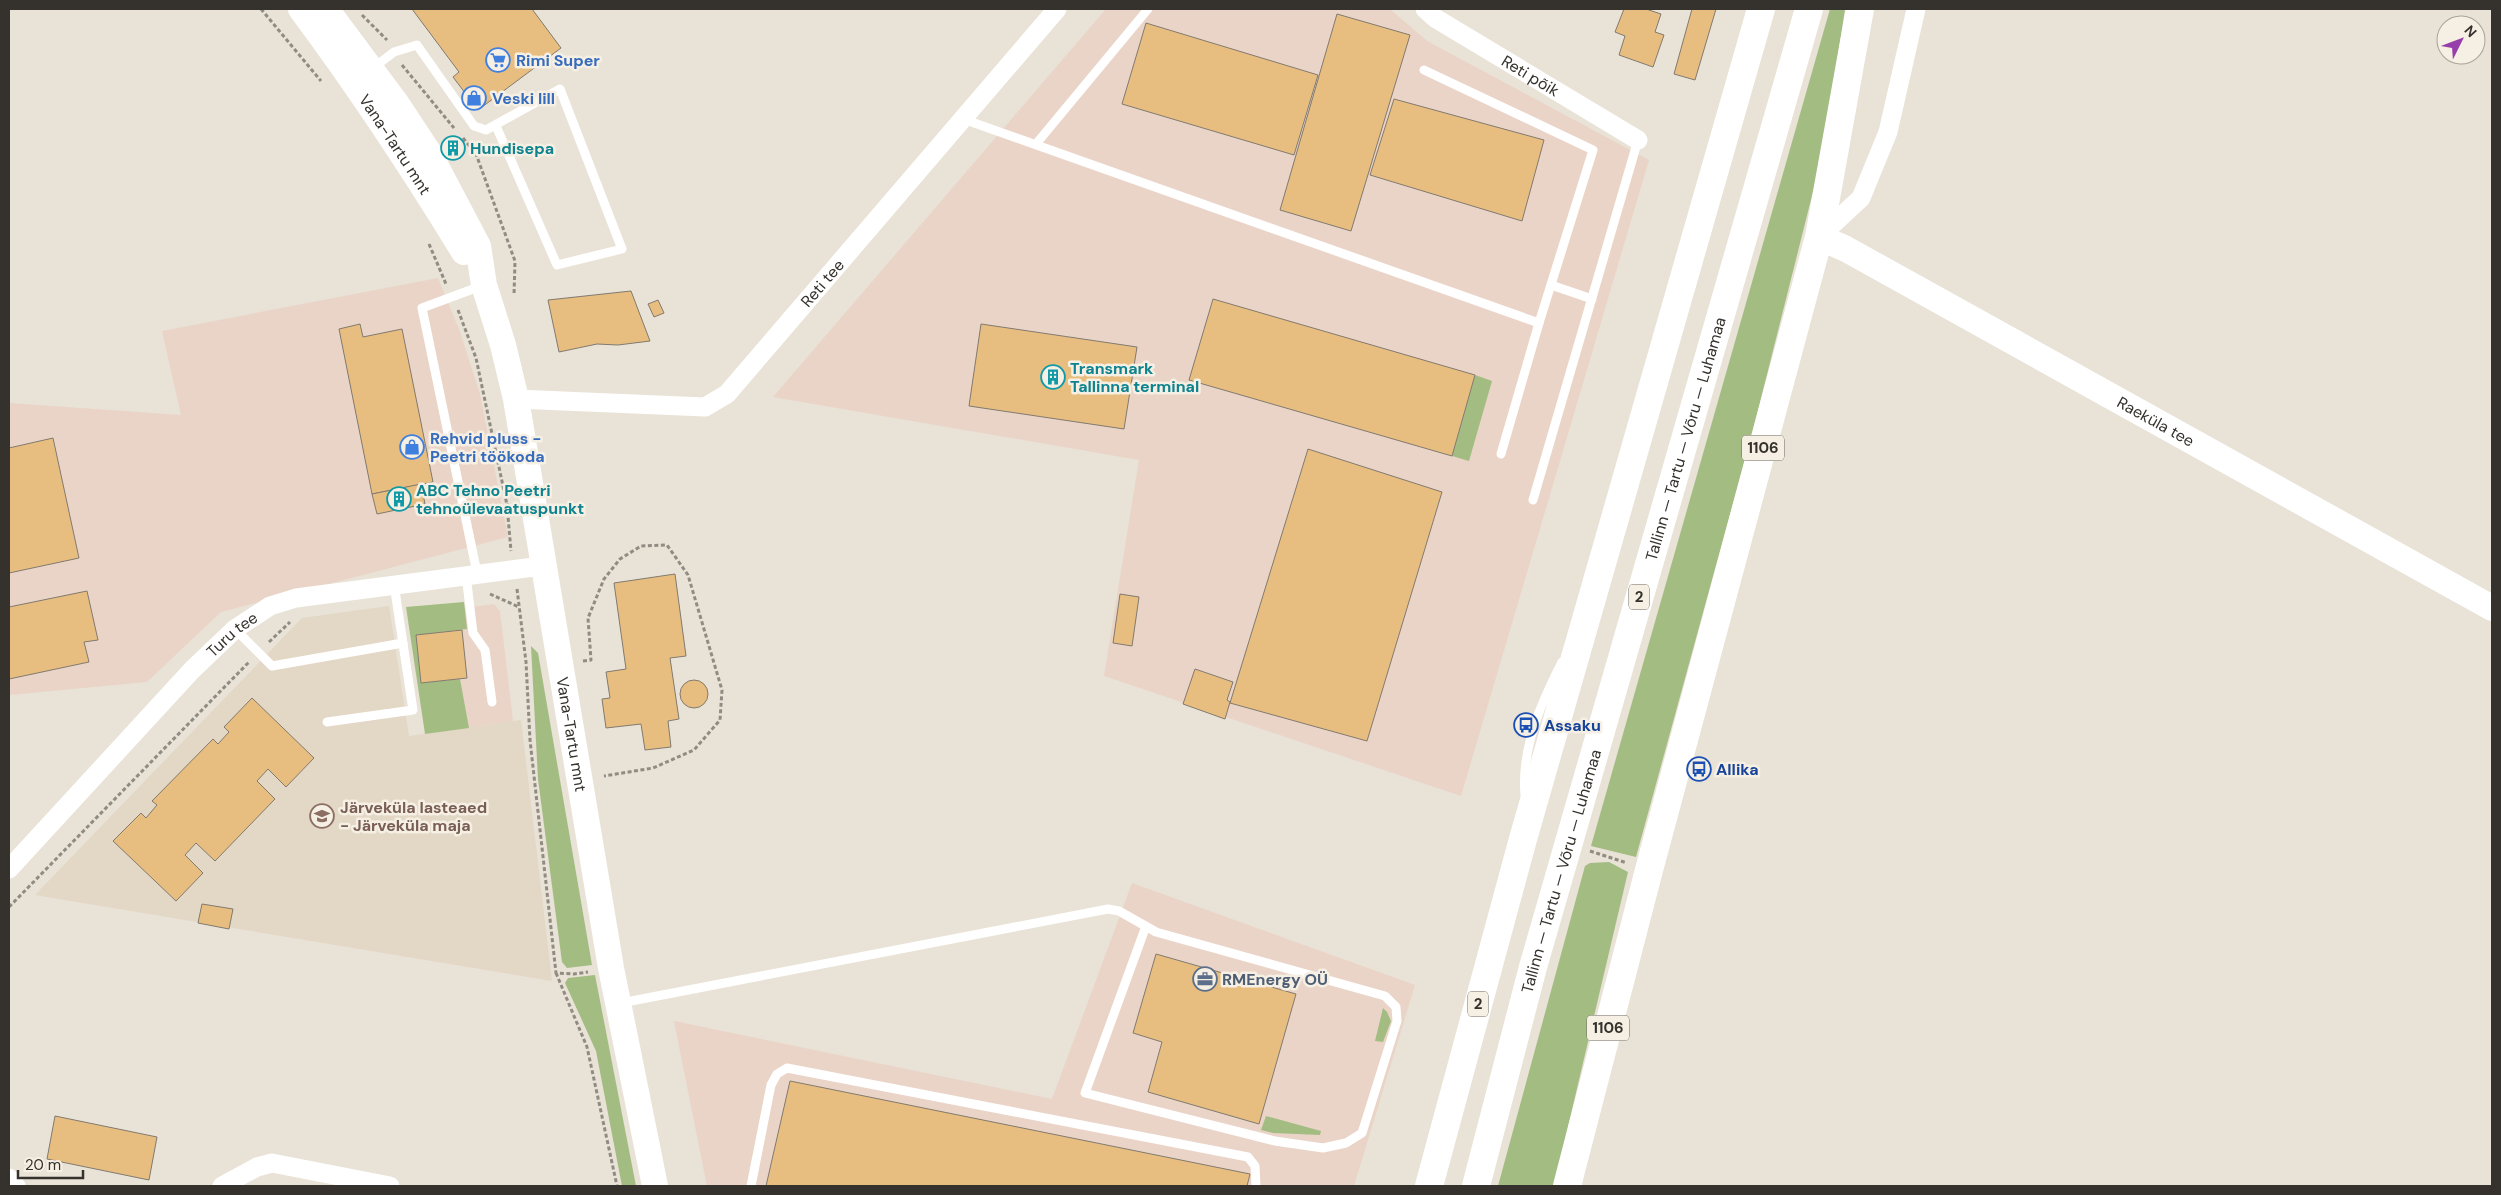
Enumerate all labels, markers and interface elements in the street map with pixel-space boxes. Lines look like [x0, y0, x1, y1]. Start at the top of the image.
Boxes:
north arrow [2436, 15, 2486, 65]
text: N [2461, 21, 2481, 41]
supermarket icon: Rimi Super [485, 47, 511, 73]
place label: Rimi Super [516, 50, 600, 71]
street label: Reti põik [1498, 50, 1563, 101]
shop icon: Veski lill [461, 85, 487, 111]
place label: Veski lill [492, 88, 555, 109]
street label: Vana-Tartu mnt [354, 90, 436, 199]
building icon: Hundisepa [440, 135, 466, 161]
place label: Hundisepa [470, 138, 554, 159]
street label: Reti tee [796, 255, 849, 312]
street label: Tallinn — Tartu — Võru — Luhamaa [1641, 315, 1731, 563]
place label: Transmark Tallinna terminal [1070, 358, 1199, 397]
building icon: Transmark Tallinna terminal [1040, 364, 1066, 390]
street label: Raeküla tee [2113, 392, 2198, 451]
place label: Rehvid pluss - Peetri töökoda [430, 428, 545, 467]
shop icon: Rehvid pluss - Peetri töökoda [399, 434, 425, 460]
road number: 1106 [1742, 436, 1784, 460]
place label: ABC Tehno Peetri tehnoülevaatuspunkt [416, 480, 584, 519]
building icon: ABC Tehno Peetri tehnoülevaatuspunkt [386, 486, 412, 512]
road number: 2 [1629, 584, 1649, 610]
street label: Turu tee [202, 607, 262, 662]
street label: Vana-Tartu mnt [552, 675, 591, 793]
bus stop icon: Assaku [1513, 712, 1539, 738]
place label: Assaku [1544, 715, 1601, 736]
street label: Tallinn — Tartu — Võru — Luhamaa [1517, 747, 1606, 996]
bus stop icon: Allika [1686, 756, 1712, 782]
place label: Allika [1716, 759, 1759, 780]
place label: Järveküla lasteaed - Järveküla maja [340, 797, 487, 836]
school or university icon: Järveküla lasteaed - Järveküla maja [309, 803, 335, 829]
office icon: RMEnergy OÜ [1192, 966, 1218, 992]
place label: RMEnergy OÜ [1222, 969, 1328, 990]
road number: 2 [1468, 992, 1488, 1016]
road number: 1106 [1587, 1016, 1629, 1040]
scale bar [18, 1148, 82, 1180]
text: 20 m [25, 1155, 61, 1175]

